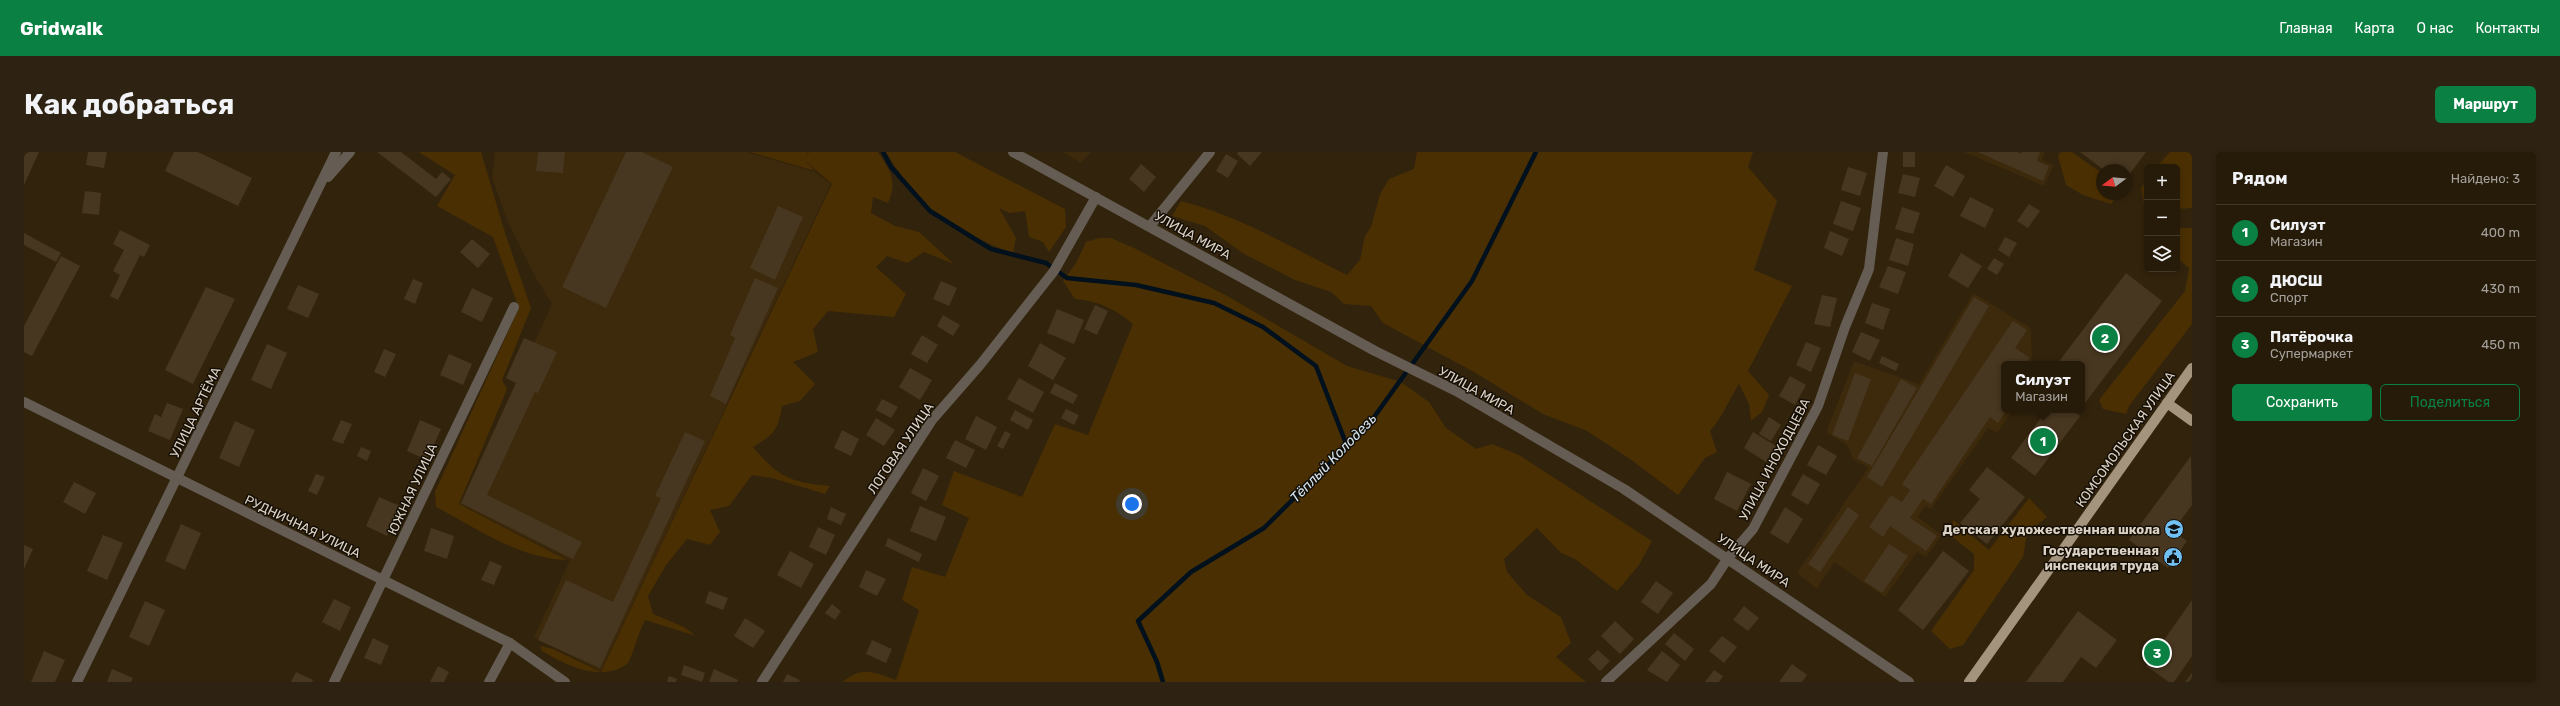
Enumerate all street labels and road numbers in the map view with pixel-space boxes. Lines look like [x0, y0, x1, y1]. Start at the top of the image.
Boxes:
street label: УЛИЦА МИРА [1152, 208, 1234, 263]
street label: УЛИЦА МИРА [1436, 363, 1518, 418]
street label: УЛИЦА АРТЁМА [166, 364, 224, 460]
street label: КОМСОМОЛЬСКАЯ УЛИЦА [2073, 368, 2178, 510]
street label: УЛИЦА ИНОХОДЦЕВА [1736, 395, 1813, 523]
street label: ЛОГОВАЯ УЛИЦА [864, 400, 937, 497]
street label: ЮЖНАЯ УЛИЦА [385, 441, 440, 537]
street label: РУДНИЧНАЯ УЛИЦА [243, 492, 363, 561]
street label: УЛИЦА МИРА [1714, 531, 1793, 590]

